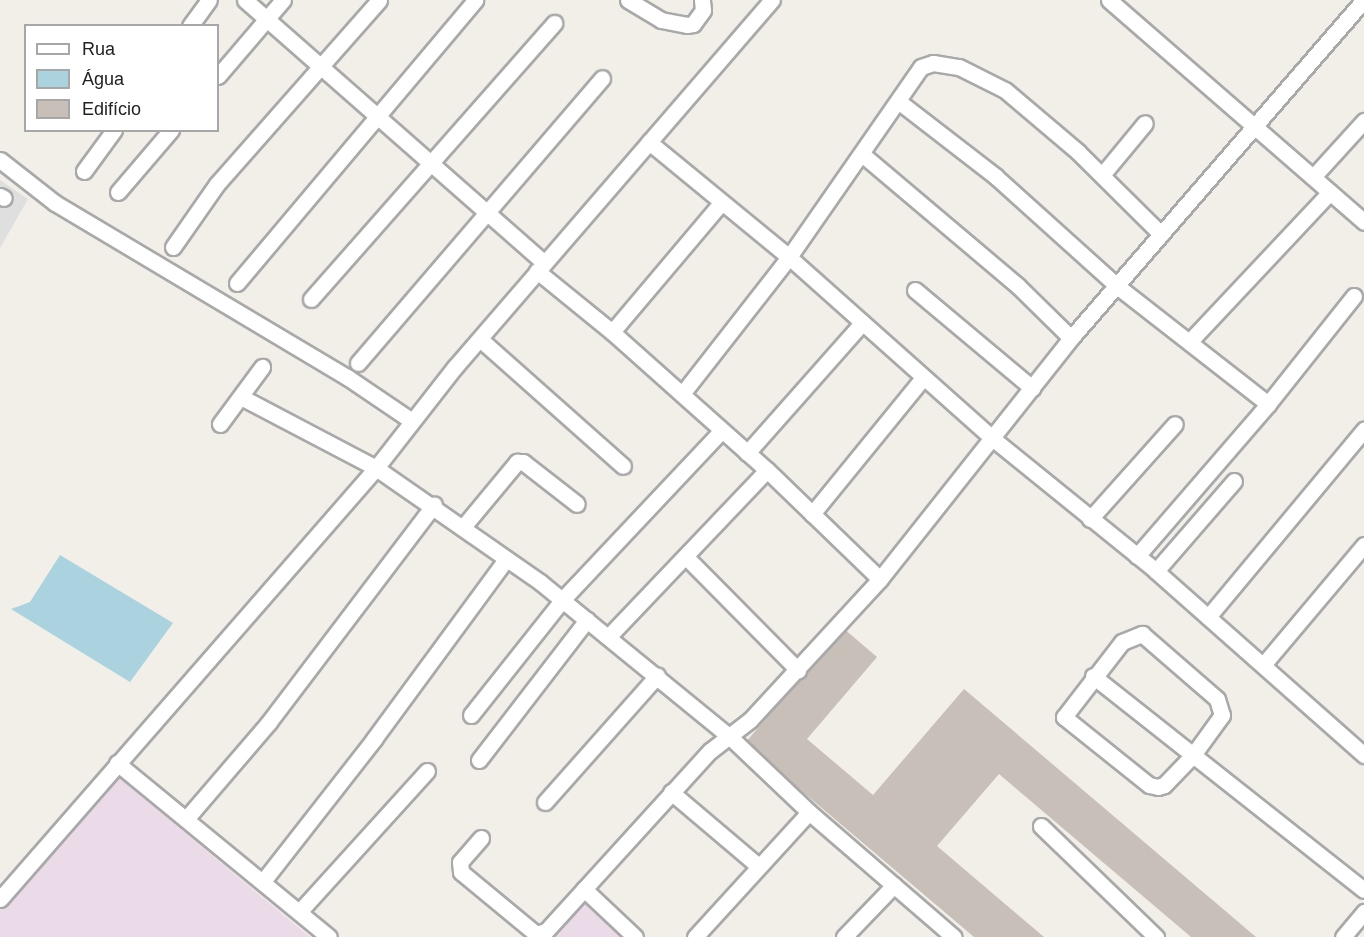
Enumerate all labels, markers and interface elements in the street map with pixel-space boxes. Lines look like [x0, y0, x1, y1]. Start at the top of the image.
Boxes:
legend [24, 24, 219, 132]
text: Rua [82, 39, 115, 59]
text: Água [82, 69, 124, 89]
text: Edifício [82, 99, 141, 119]

